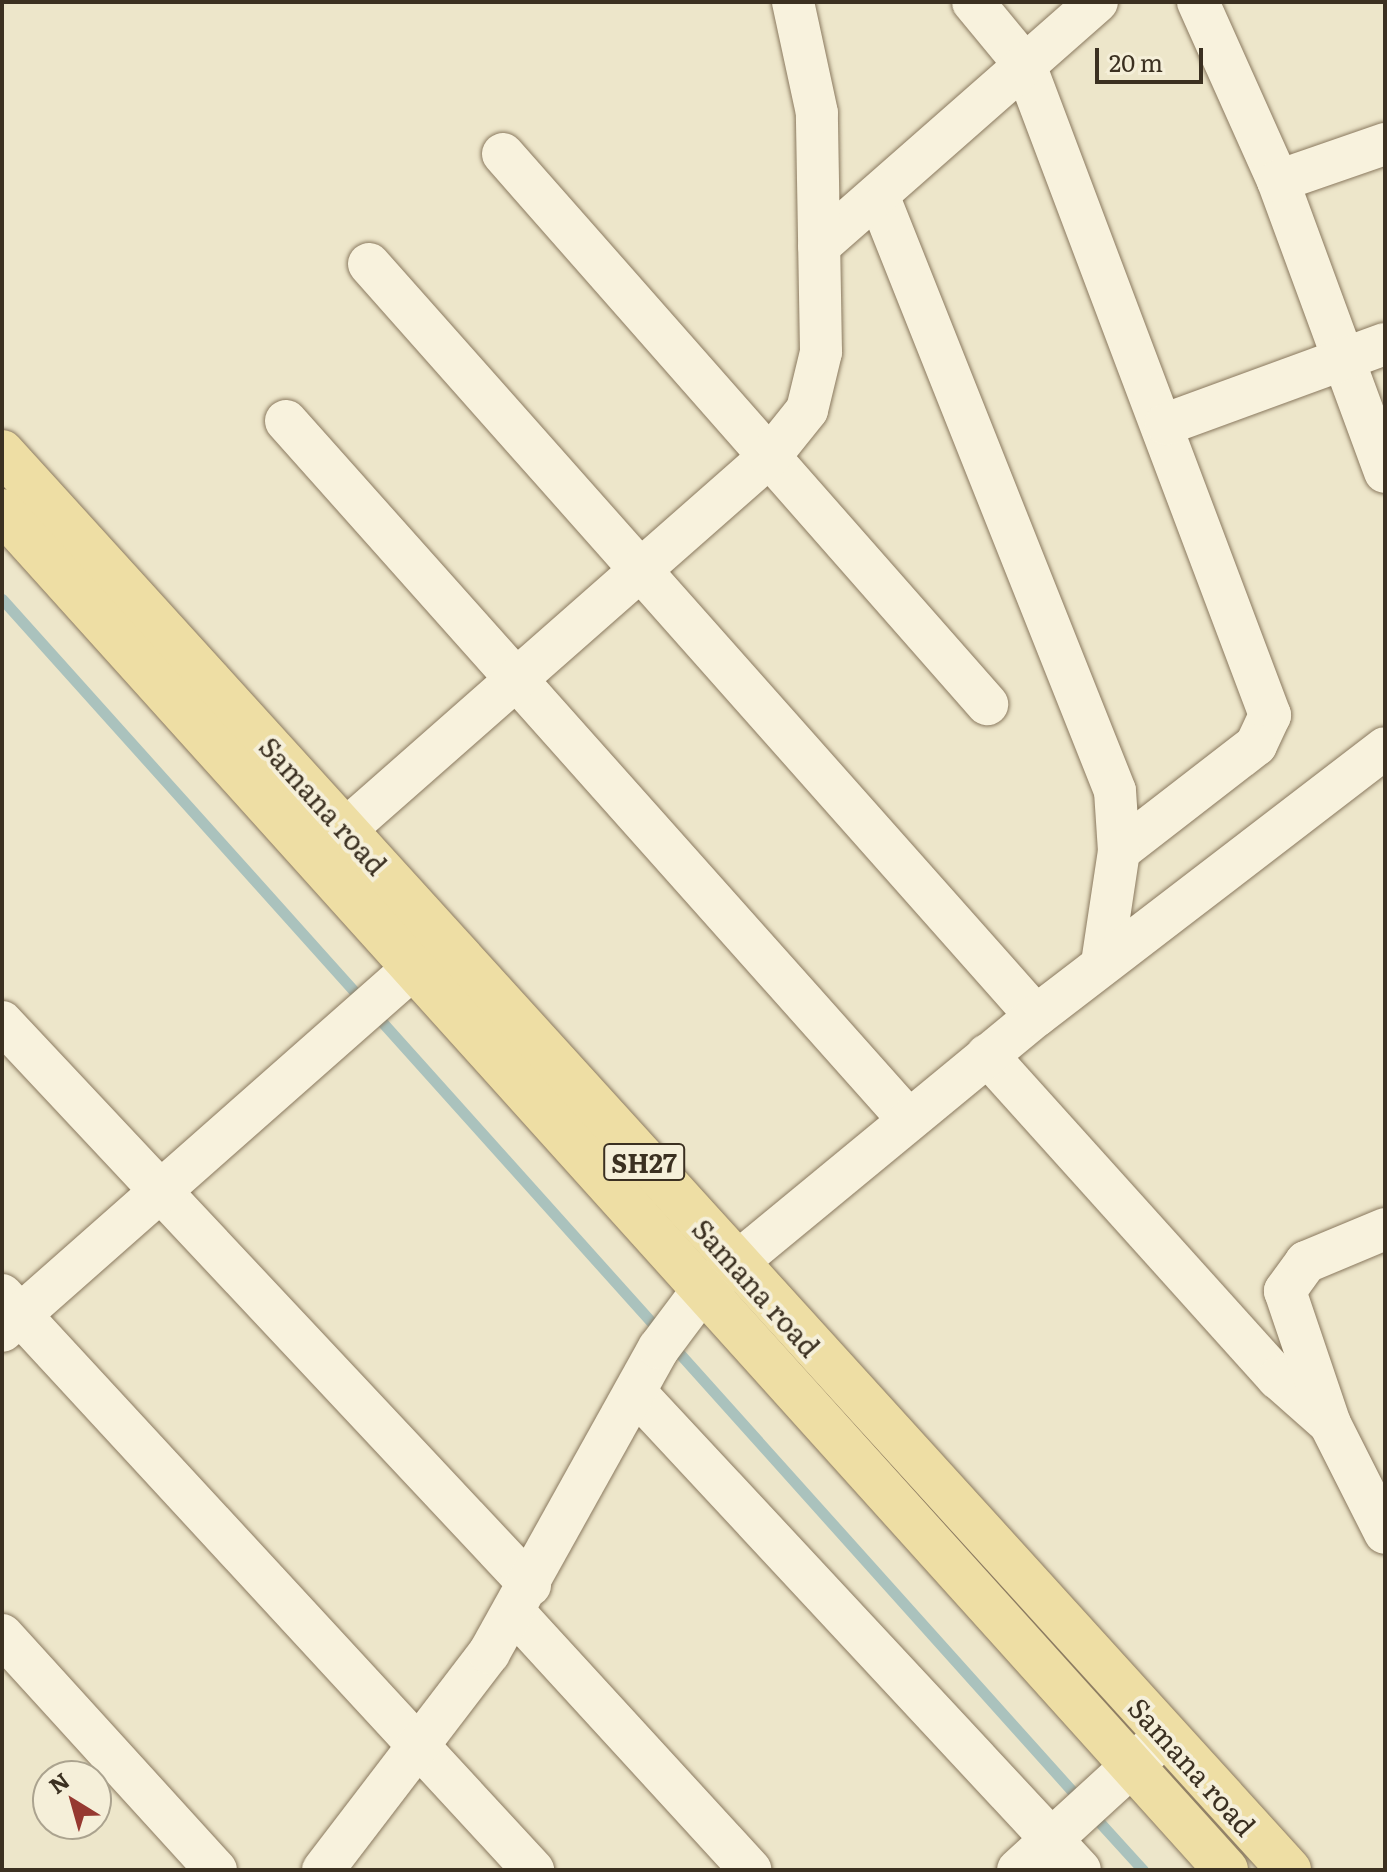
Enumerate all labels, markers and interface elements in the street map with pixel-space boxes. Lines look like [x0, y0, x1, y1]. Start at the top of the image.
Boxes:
scale bar [1099, 32, 1207, 82]
text: 20 m [1109, 44, 1163, 79]
street label: Samana road [253, 729, 395, 881]
road number: SH27 [602, 1140, 686, 1184]
street label: Samana road [686, 1211, 828, 1363]
street label: Samana road [1122, 1690, 1264, 1842]
north arrow [32, 1760, 112, 1840]
text: N [41, 1763, 76, 1801]

